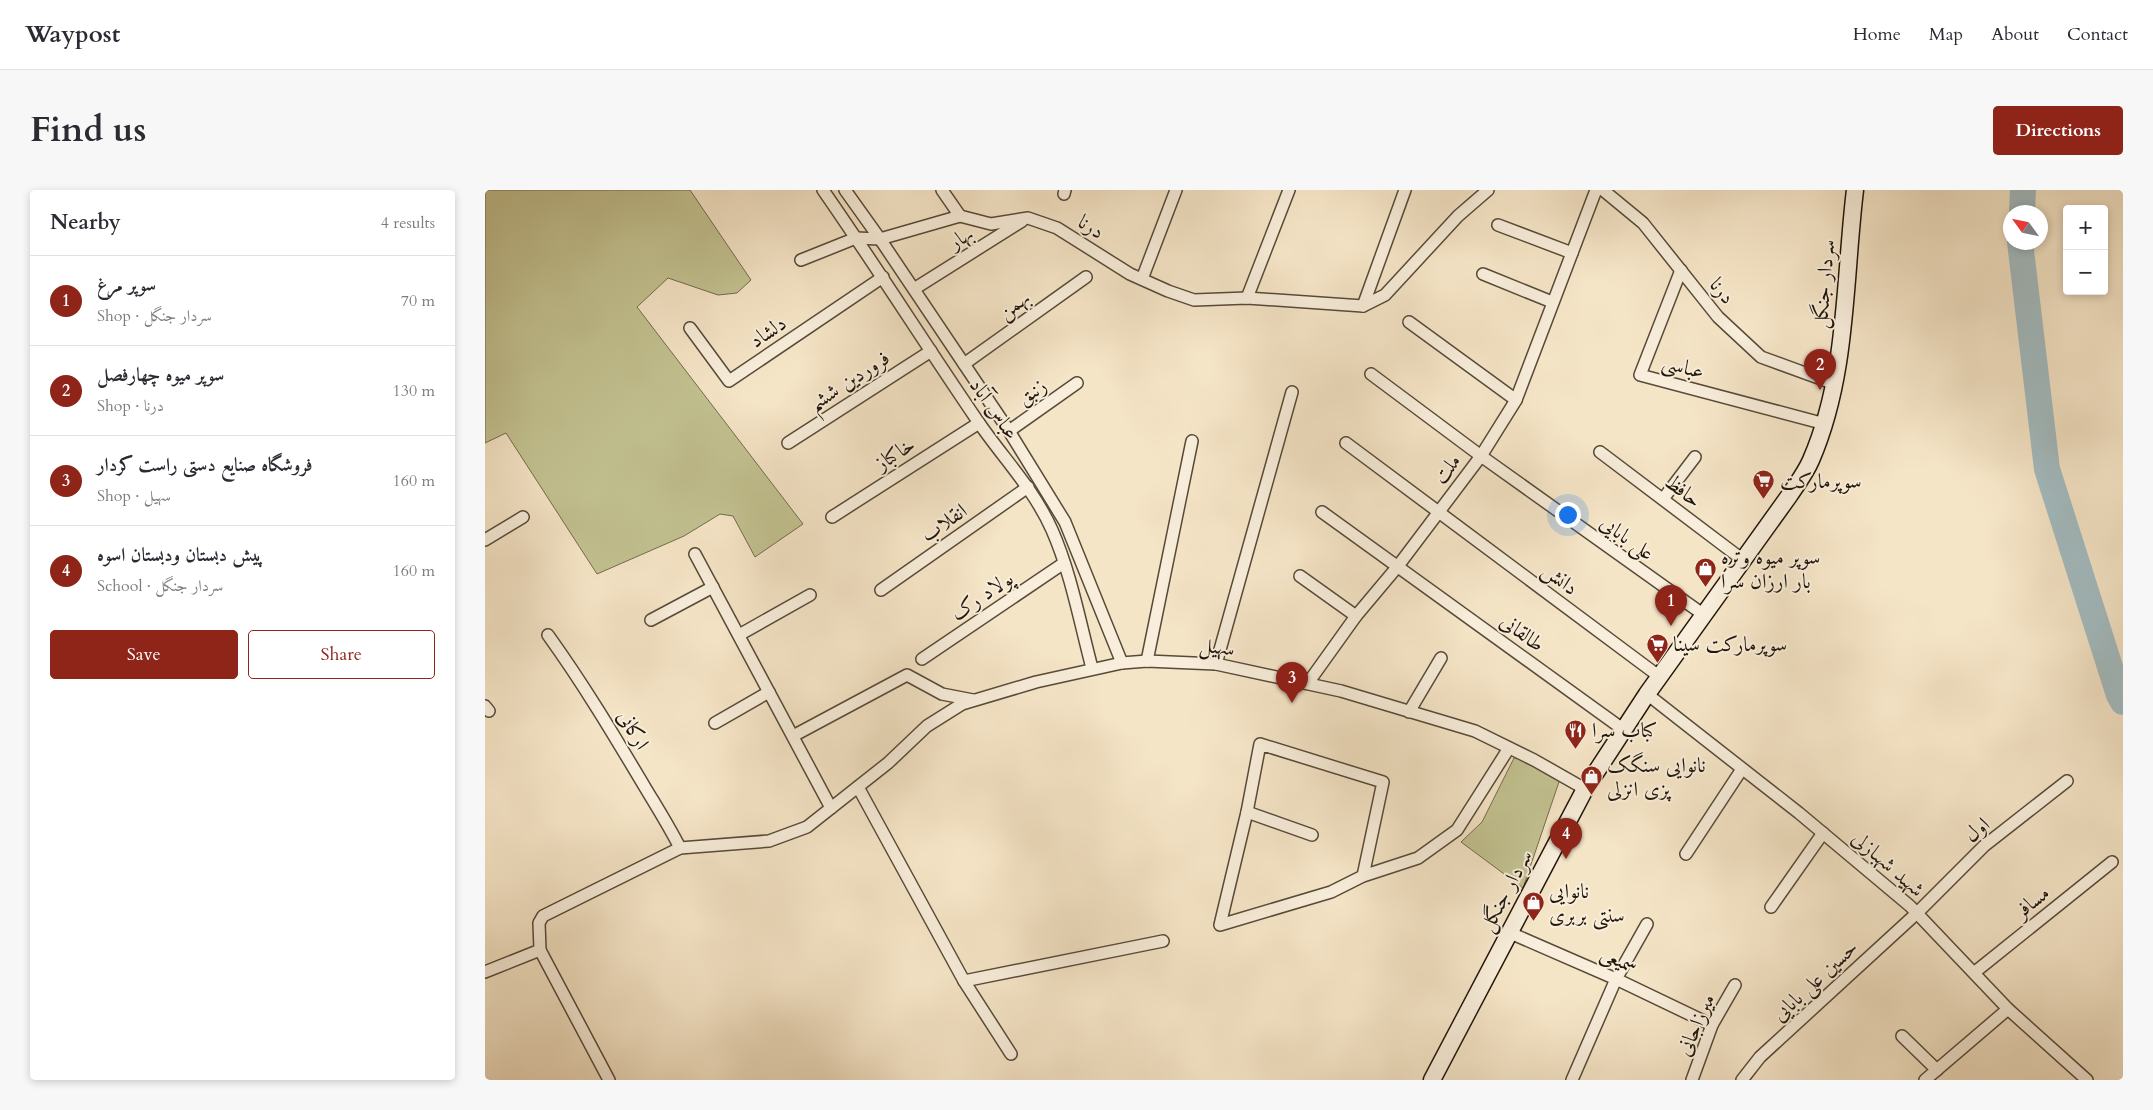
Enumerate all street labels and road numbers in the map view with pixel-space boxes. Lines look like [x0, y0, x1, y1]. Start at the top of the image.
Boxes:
street label: درنا [1072, 208, 1110, 246]
street label: بهار [941, 219, 979, 258]
street label: سردار جنگل [1806, 238, 1842, 330]
street label: درنا [1702, 271, 1742, 311]
street label: بهمن [992, 283, 1036, 327]
street label: دلشاد [744, 309, 792, 355]
street label: فروردین ششم [803, 344, 899, 423]
street label: عباسی [1659, 347, 1707, 387]
street label: زنبق [1011, 371, 1053, 413]
street label: عباس آباد [962, 372, 1026, 446]
street label: خاکباز [868, 430, 921, 479]
street label: ملت [1426, 448, 1468, 490]
street label: حافظ [1658, 468, 1708, 514]
street label: انقلاب [915, 497, 973, 549]
street label: علی بابایی [1593, 508, 1660, 568]
street label: دانش [1536, 556, 1584, 602]
street label: پولاد رک [945, 564, 1020, 628]
street label: طالقانی [1494, 607, 1550, 659]
street label: سهیل [1198, 630, 1236, 664]
street label: ارکانی [610, 705, 656, 755]
street label: اول [1958, 811, 1996, 849]
street label: شهید شهبازلی [1845, 824, 1931, 904]
street label: سردار جنگل [1472, 845, 1540, 937]
street label: مسافر [2006, 879, 2056, 927]
street label: حسین علی بابایی [1766, 934, 1865, 1029]
street label: سمیعی [1596, 939, 1642, 981]
street label: میرزاجانی [1669, 989, 1723, 1061]

